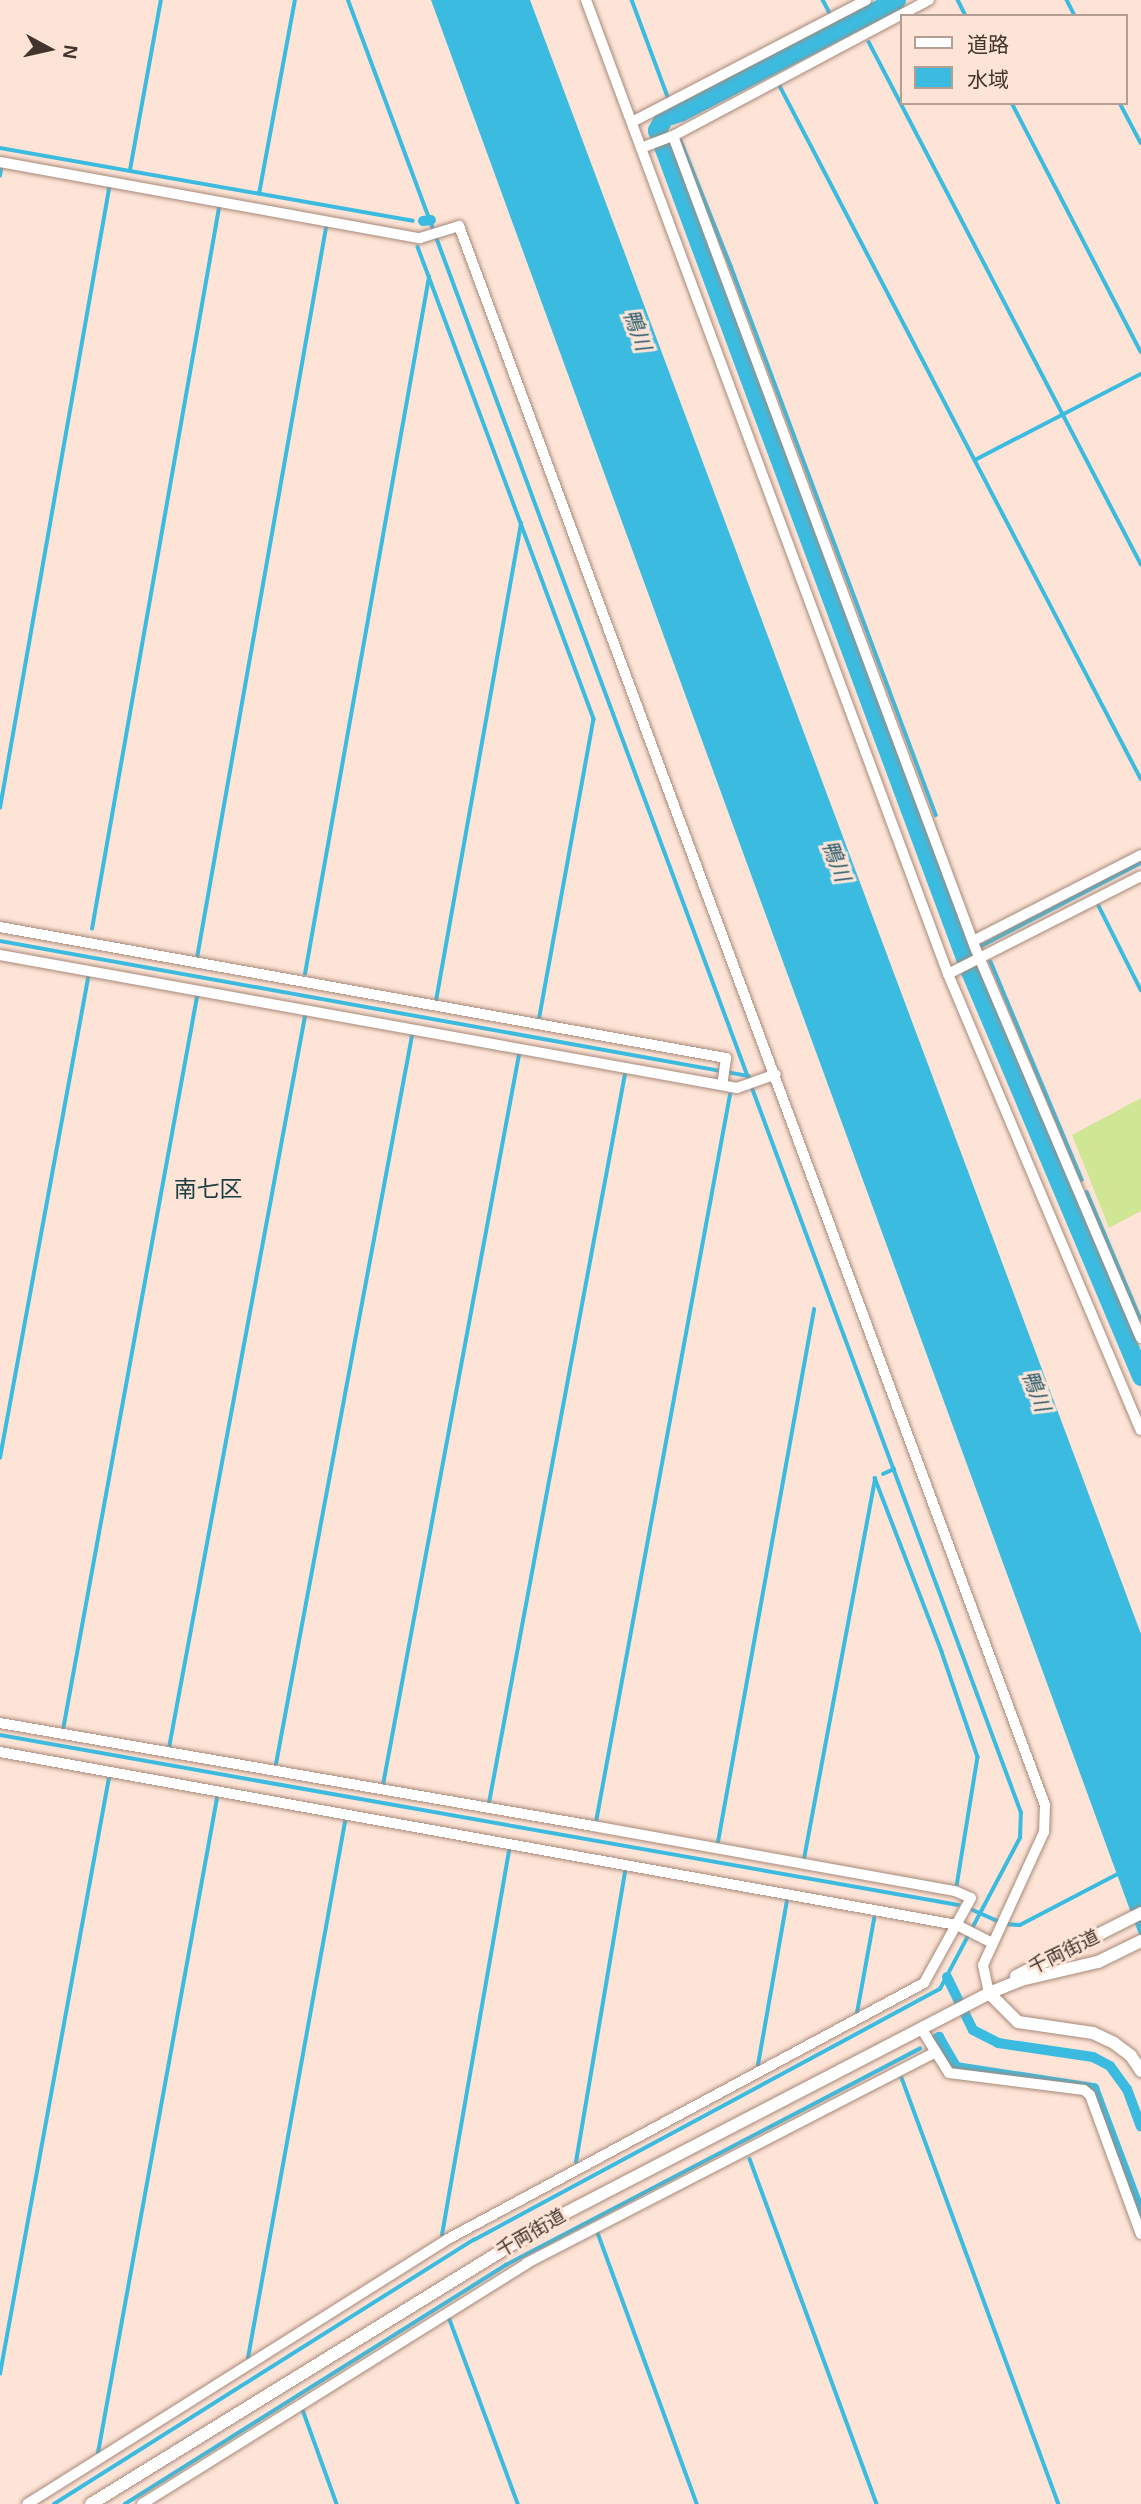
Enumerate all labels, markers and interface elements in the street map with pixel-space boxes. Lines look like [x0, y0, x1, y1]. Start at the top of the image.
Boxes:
north arrow [14, 14, 84, 84]
legend [900, 14, 1127, 105]
text: 道路 [967, 33, 1009, 56]
text: N [59, 44, 82, 60]
text: 水域 [967, 68, 1009, 91]
water label: 鴨川 [618, 306, 656, 354]
water label: 鴨川 [817, 837, 855, 885]
district label: 南七区 [174, 1175, 242, 1203]
water label: 鴨川 [1017, 1367, 1055, 1415]
street label: 千両街道 [1025, 1925, 1103, 1979]
street label: 千両街道 [492, 2204, 570, 2262]

